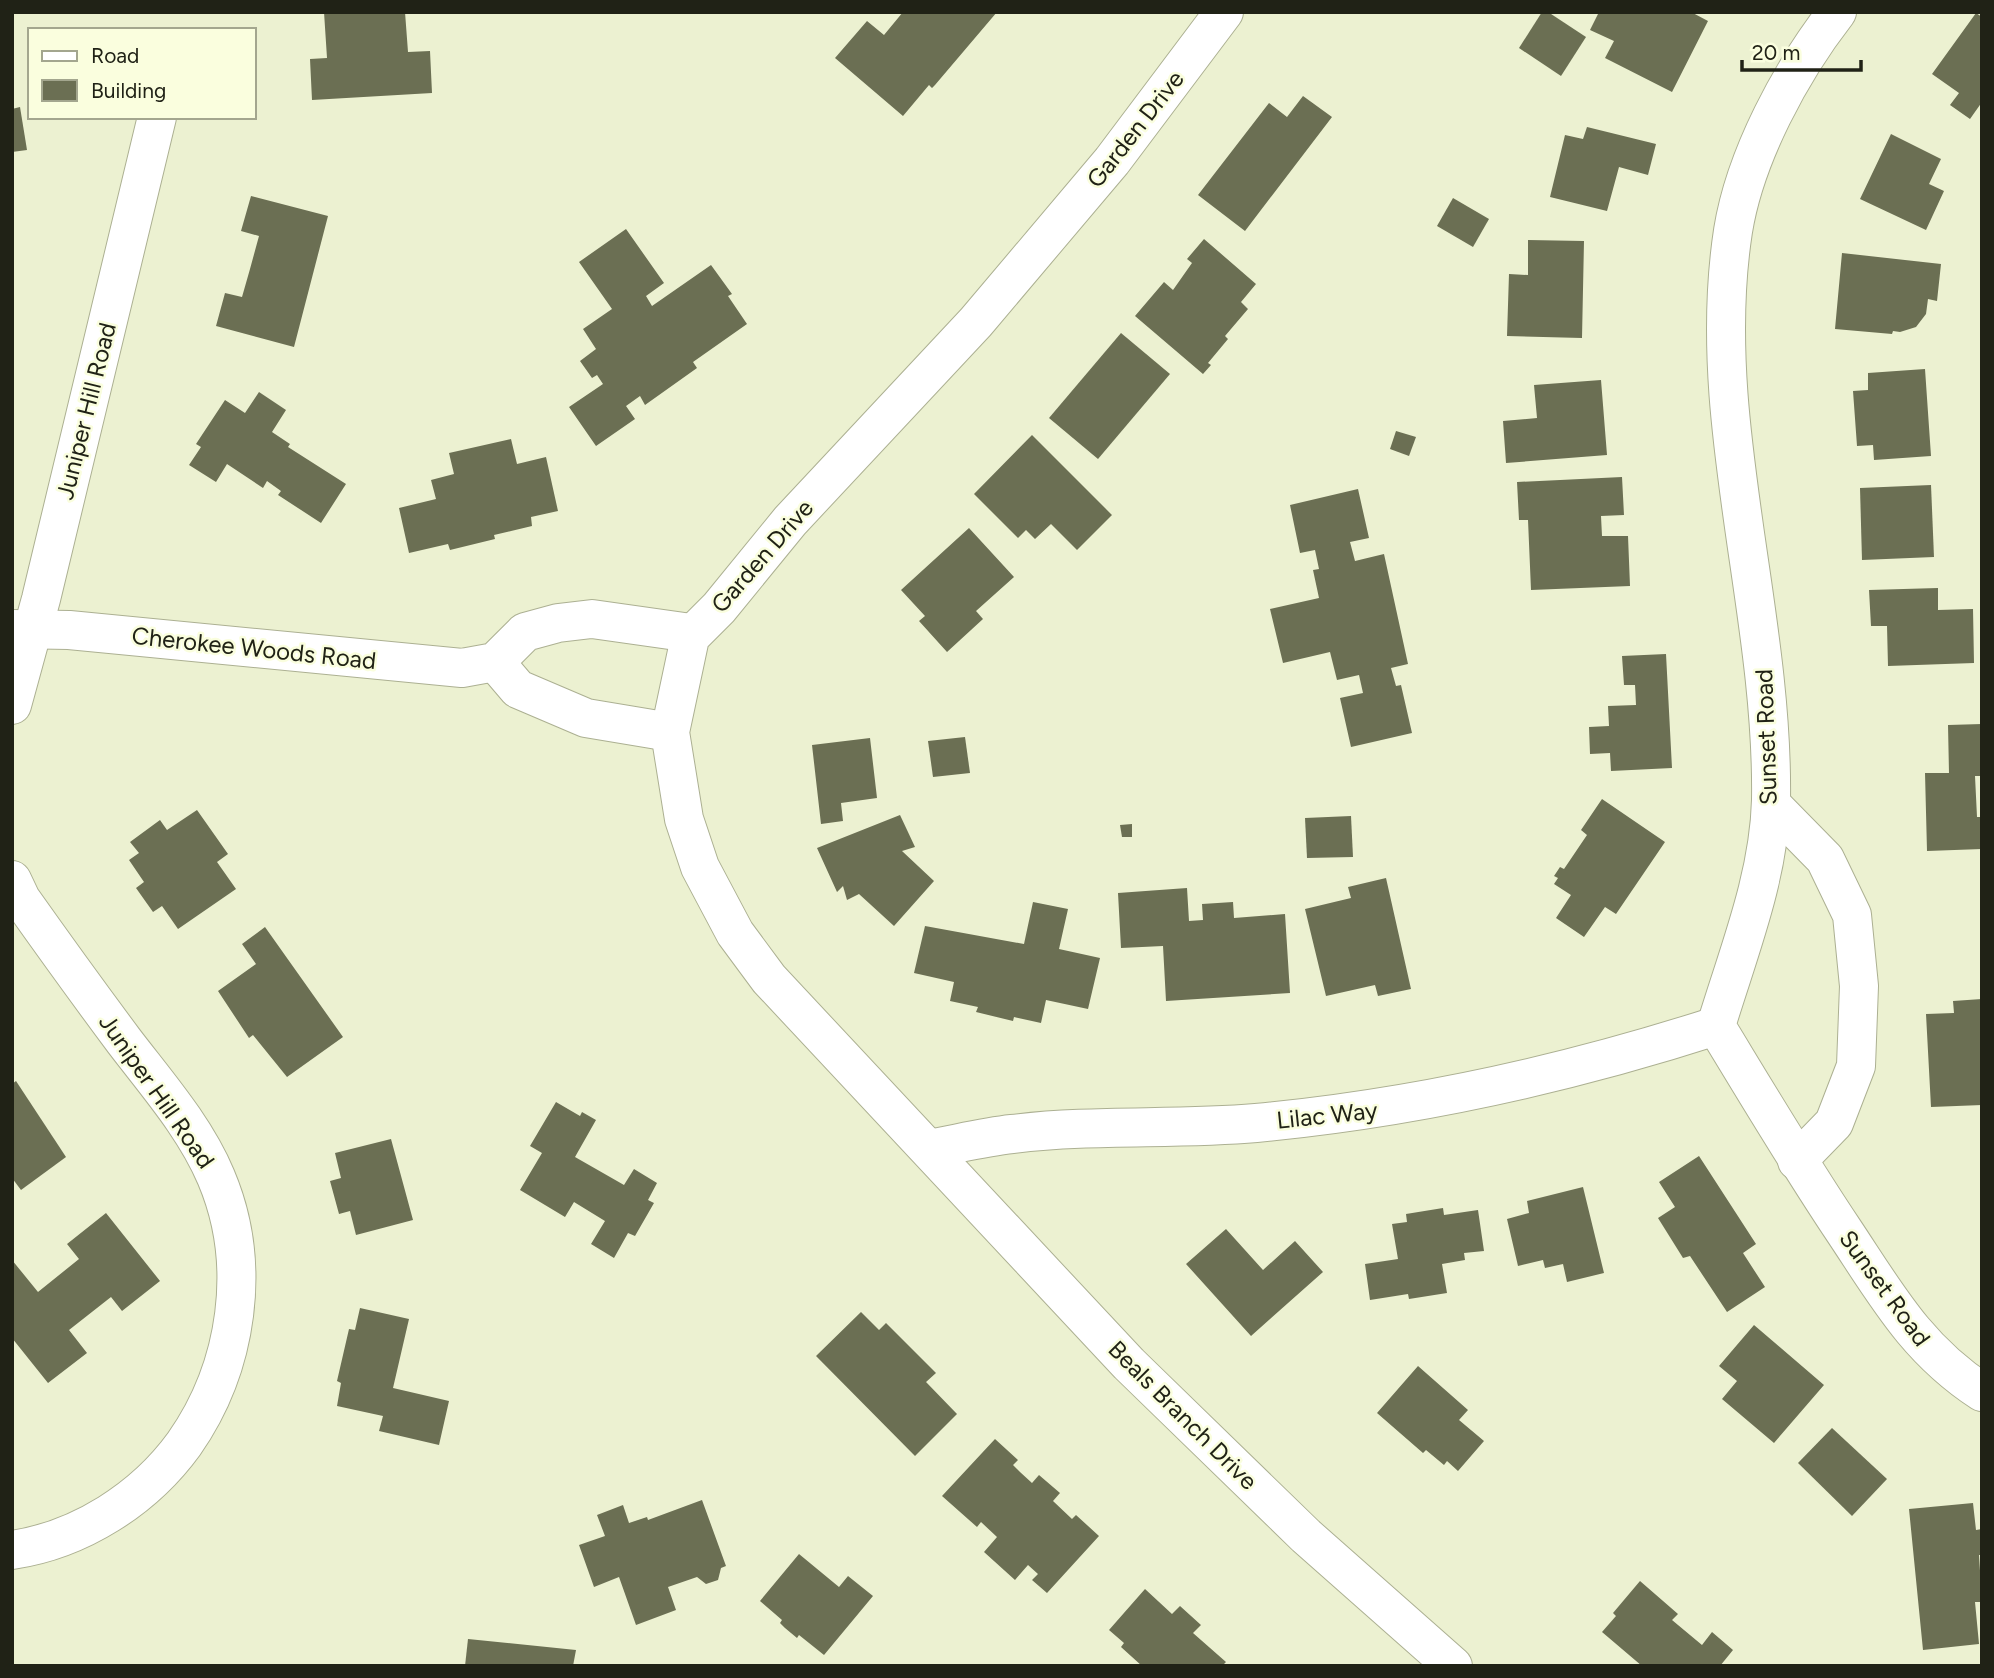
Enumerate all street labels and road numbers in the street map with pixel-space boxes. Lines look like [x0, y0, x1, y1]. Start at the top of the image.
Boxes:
street label: Garden Drive [1080, 65, 1190, 193]
street label: Juniper Hill Road [50, 319, 122, 503]
street label: Garden Drive [705, 493, 819, 619]
street label: Cherokee Woods Road [130, 621, 378, 675]
street label: Sunset Road [1749, 669, 1783, 805]
street label: Juniper Hill Road [93, 1008, 221, 1174]
street label: Lilac Way [1275, 1095, 1379, 1135]
street label: Sunset Road [1833, 1224, 1937, 1352]
street label: Beals Branch Drive [1103, 1335, 1263, 1495]

